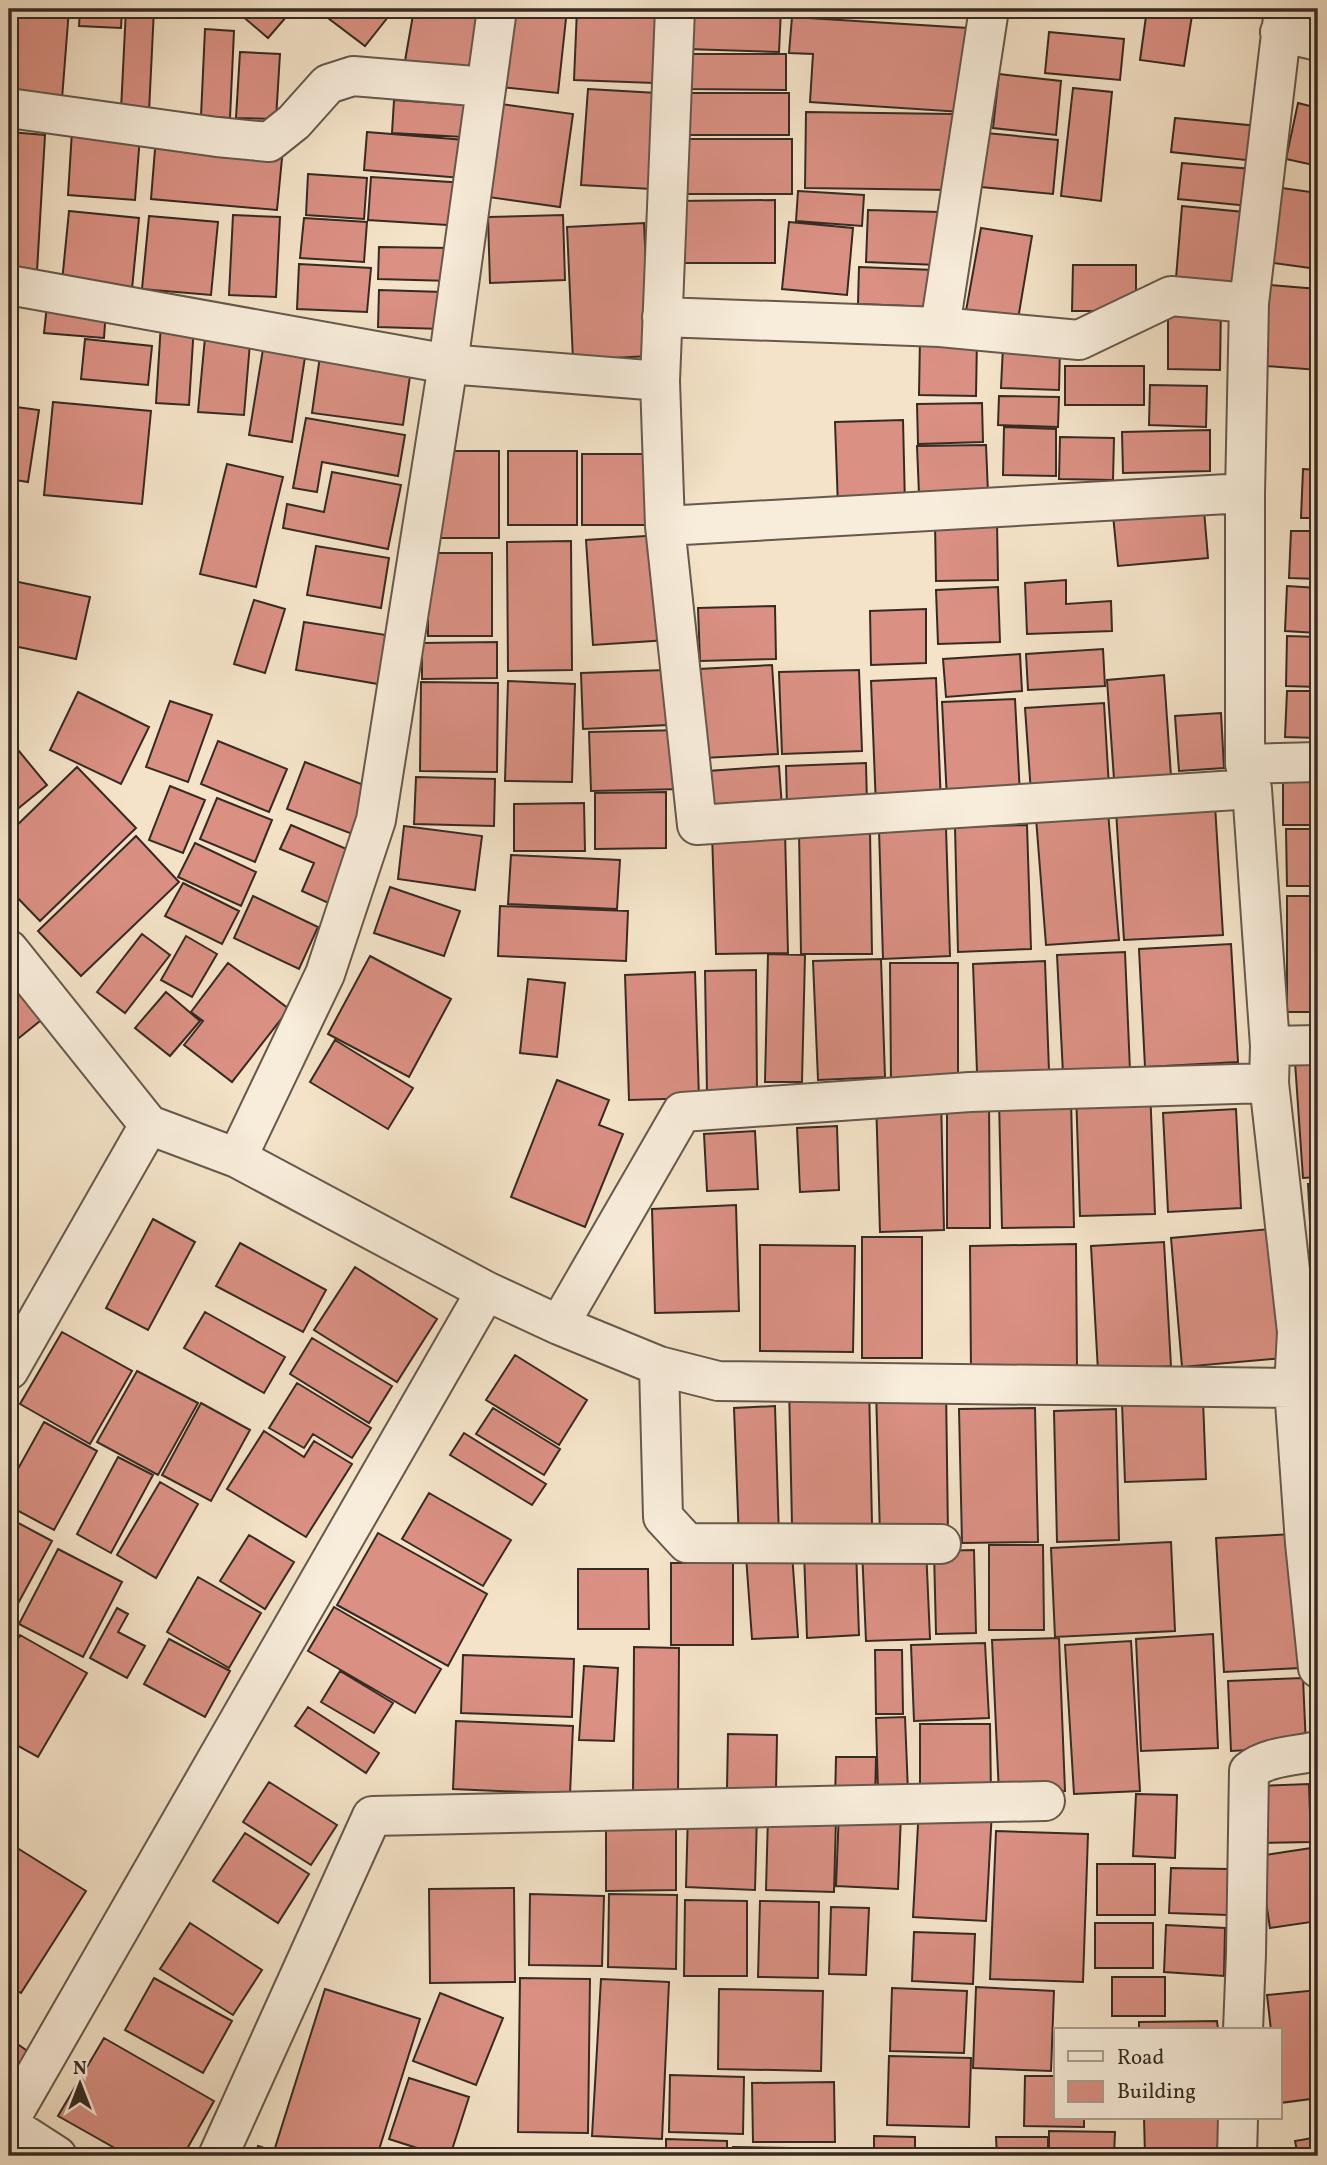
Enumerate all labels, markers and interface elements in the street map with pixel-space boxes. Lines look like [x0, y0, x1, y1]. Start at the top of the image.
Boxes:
legend [1054, 2028, 1282, 2120]
text: Road [1117, 2044, 1164, 2073]
north arrow [46, 2050, 116, 2120]
text: N [73, 2056, 87, 2082]
text: Building [1117, 2078, 1196, 2107]

